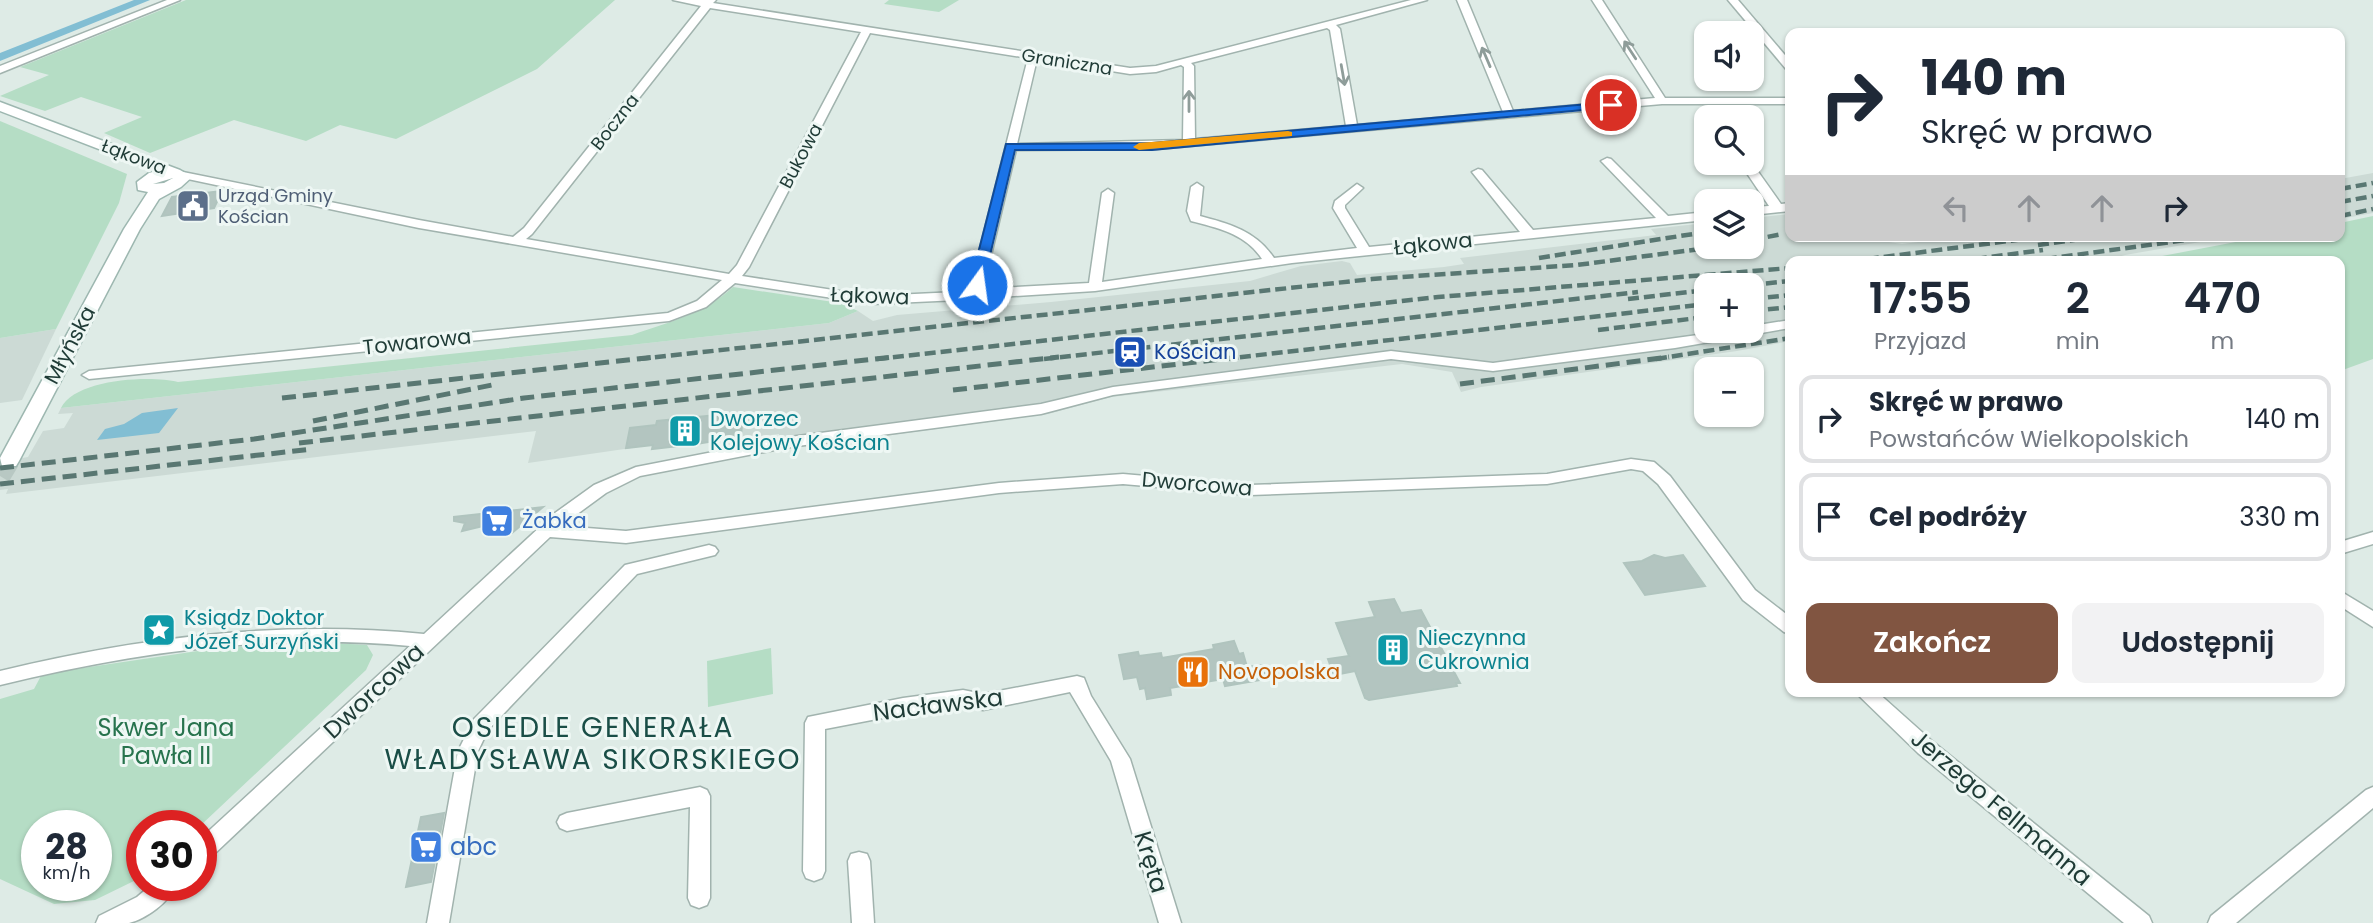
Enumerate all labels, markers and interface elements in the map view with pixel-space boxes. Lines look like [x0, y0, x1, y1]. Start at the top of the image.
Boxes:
map controls [1694, 21, 1764, 427]
button: sound [1694, 21, 1764, 91]
one-way arrow [1622, 41, 1636, 61]
street label: Graniczna [1020, 42, 1114, 81]
text: 140 m [1921, 44, 2067, 112]
one-way arrow [1478, 47, 1491, 68]
icon: right [1806, 56, 1897, 147]
one-way arrow [1336, 63, 1350, 85]
pin [1581, 75, 1641, 135]
icon: arrive [1592, 86, 1630, 124]
street label: Boczna [585, 88, 645, 155]
one-way arrow [1182, 89, 1196, 112]
button: search [1694, 105, 1764, 175]
text: Skręć w prawo [1921, 109, 2153, 154]
street label: Bukowa [773, 119, 828, 193]
street label: Łąkowa [98, 133, 170, 180]
place label: Urząd Gminy Kościan [218, 183, 333, 229]
public building icon: Urząd Gminy Kościan [174, 187, 212, 225]
button: layers [1694, 189, 1764, 259]
icon: left [1937, 189, 1975, 227]
icon: ahead [2010, 189, 2048, 227]
icon: ahead [2083, 189, 2121, 227]
icon: right [2156, 189, 2194, 227]
street label: Łąkowa [1392, 225, 1474, 262]
position arrow [940, 248, 1014, 322]
text: 17:55 [1869, 269, 1972, 328]
text: 2 [2066, 269, 2090, 328]
text: 470 [2183, 269, 2261, 328]
button: + [1694, 273, 1764, 343]
street label: Łąkowa [830, 280, 910, 311]
street label: Młyńska [37, 301, 102, 389]
street label: Towarowa [361, 321, 473, 362]
text: Przyjazd [1874, 325, 1967, 357]
text: min [2056, 325, 2100, 357]
text: m [2211, 325, 2234, 357]
station icon: Kościan [1111, 333, 1149, 371]
place label: Kościan [1154, 337, 1237, 366]
button: − [1694, 357, 1764, 427]
text: Skręć w prawo [1869, 384, 2063, 420]
icon: right [1810, 400, 1848, 438]
text: 140 m [2245, 401, 2320, 437]
place label: Dworzec Kolejowy Kościan [710, 404, 890, 457]
building icon: Dworzec Kolejowy Kościan [666, 412, 704, 450]
text: Powstańców Wielkopolskich [1869, 423, 2189, 455]
street label: Dworcowa [1141, 464, 1254, 503]
icon: arrive [1810, 498, 1848, 536]
text: Cel podróży [1869, 499, 2027, 535]
text: 330 m [2239, 499, 2320, 535]
supermarket icon: Żabka [478, 502, 516, 540]
place label: Żabka [522, 506, 587, 535]
place label: Ksiądz Doktor Józef Surzyński [184, 603, 339, 656]
button: Zakończ [1806, 603, 2058, 683]
button: Udostępnij [2072, 603, 2324, 683]
place icon: Ksiądz Doktor Józef Surzyński [140, 611, 178, 649]
place label: Nieczynna Cukrownia [1418, 623, 1530, 676]
building icon: Nieczynna Cukrownia [1374, 631, 1412, 669]
street label: Dworcowa [316, 635, 431, 746]
restaurant icon: Novopolska [1174, 653, 1212, 691]
place label: Novopolska [1218, 657, 1340, 686]
street label: Nacławska [871, 680, 1005, 729]
district label: OSIEDLE GENERAŁA WŁADYSŁAWA SIKORSKIEGO [384, 708, 802, 779]
park label: Skwer Jana Pawła II [98, 711, 234, 772]
street label: Jerzego Fellmanna [1904, 722, 2099, 893]
speed limit sign: 30 [126, 810, 217, 901]
text: 28 [45, 822, 88, 871]
street label: Kręta [1126, 827, 1176, 897]
supermarket icon: abc [407, 828, 445, 866]
place label: abc [450, 830, 497, 863]
text: km/h [43, 860, 90, 885]

